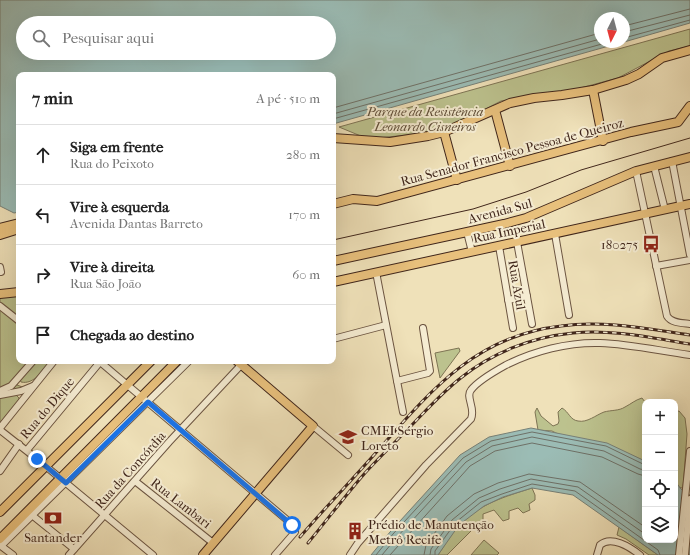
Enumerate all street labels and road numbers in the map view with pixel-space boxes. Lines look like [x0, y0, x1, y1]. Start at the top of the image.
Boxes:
street label: Rua Senador Francisco Pessoa de Queiroz [399, 115, 625, 189]
street label: Avenida Sul [465, 195, 534, 227]
street label: Rua Imperial [471, 216, 547, 246]
street label: Rua Azul [505, 259, 529, 312]
street label: Rua do Dique [17, 374, 78, 442]
street label: Rua da Concórdia [91, 428, 169, 512]
street label: Rua Lambari [148, 475, 214, 531]

